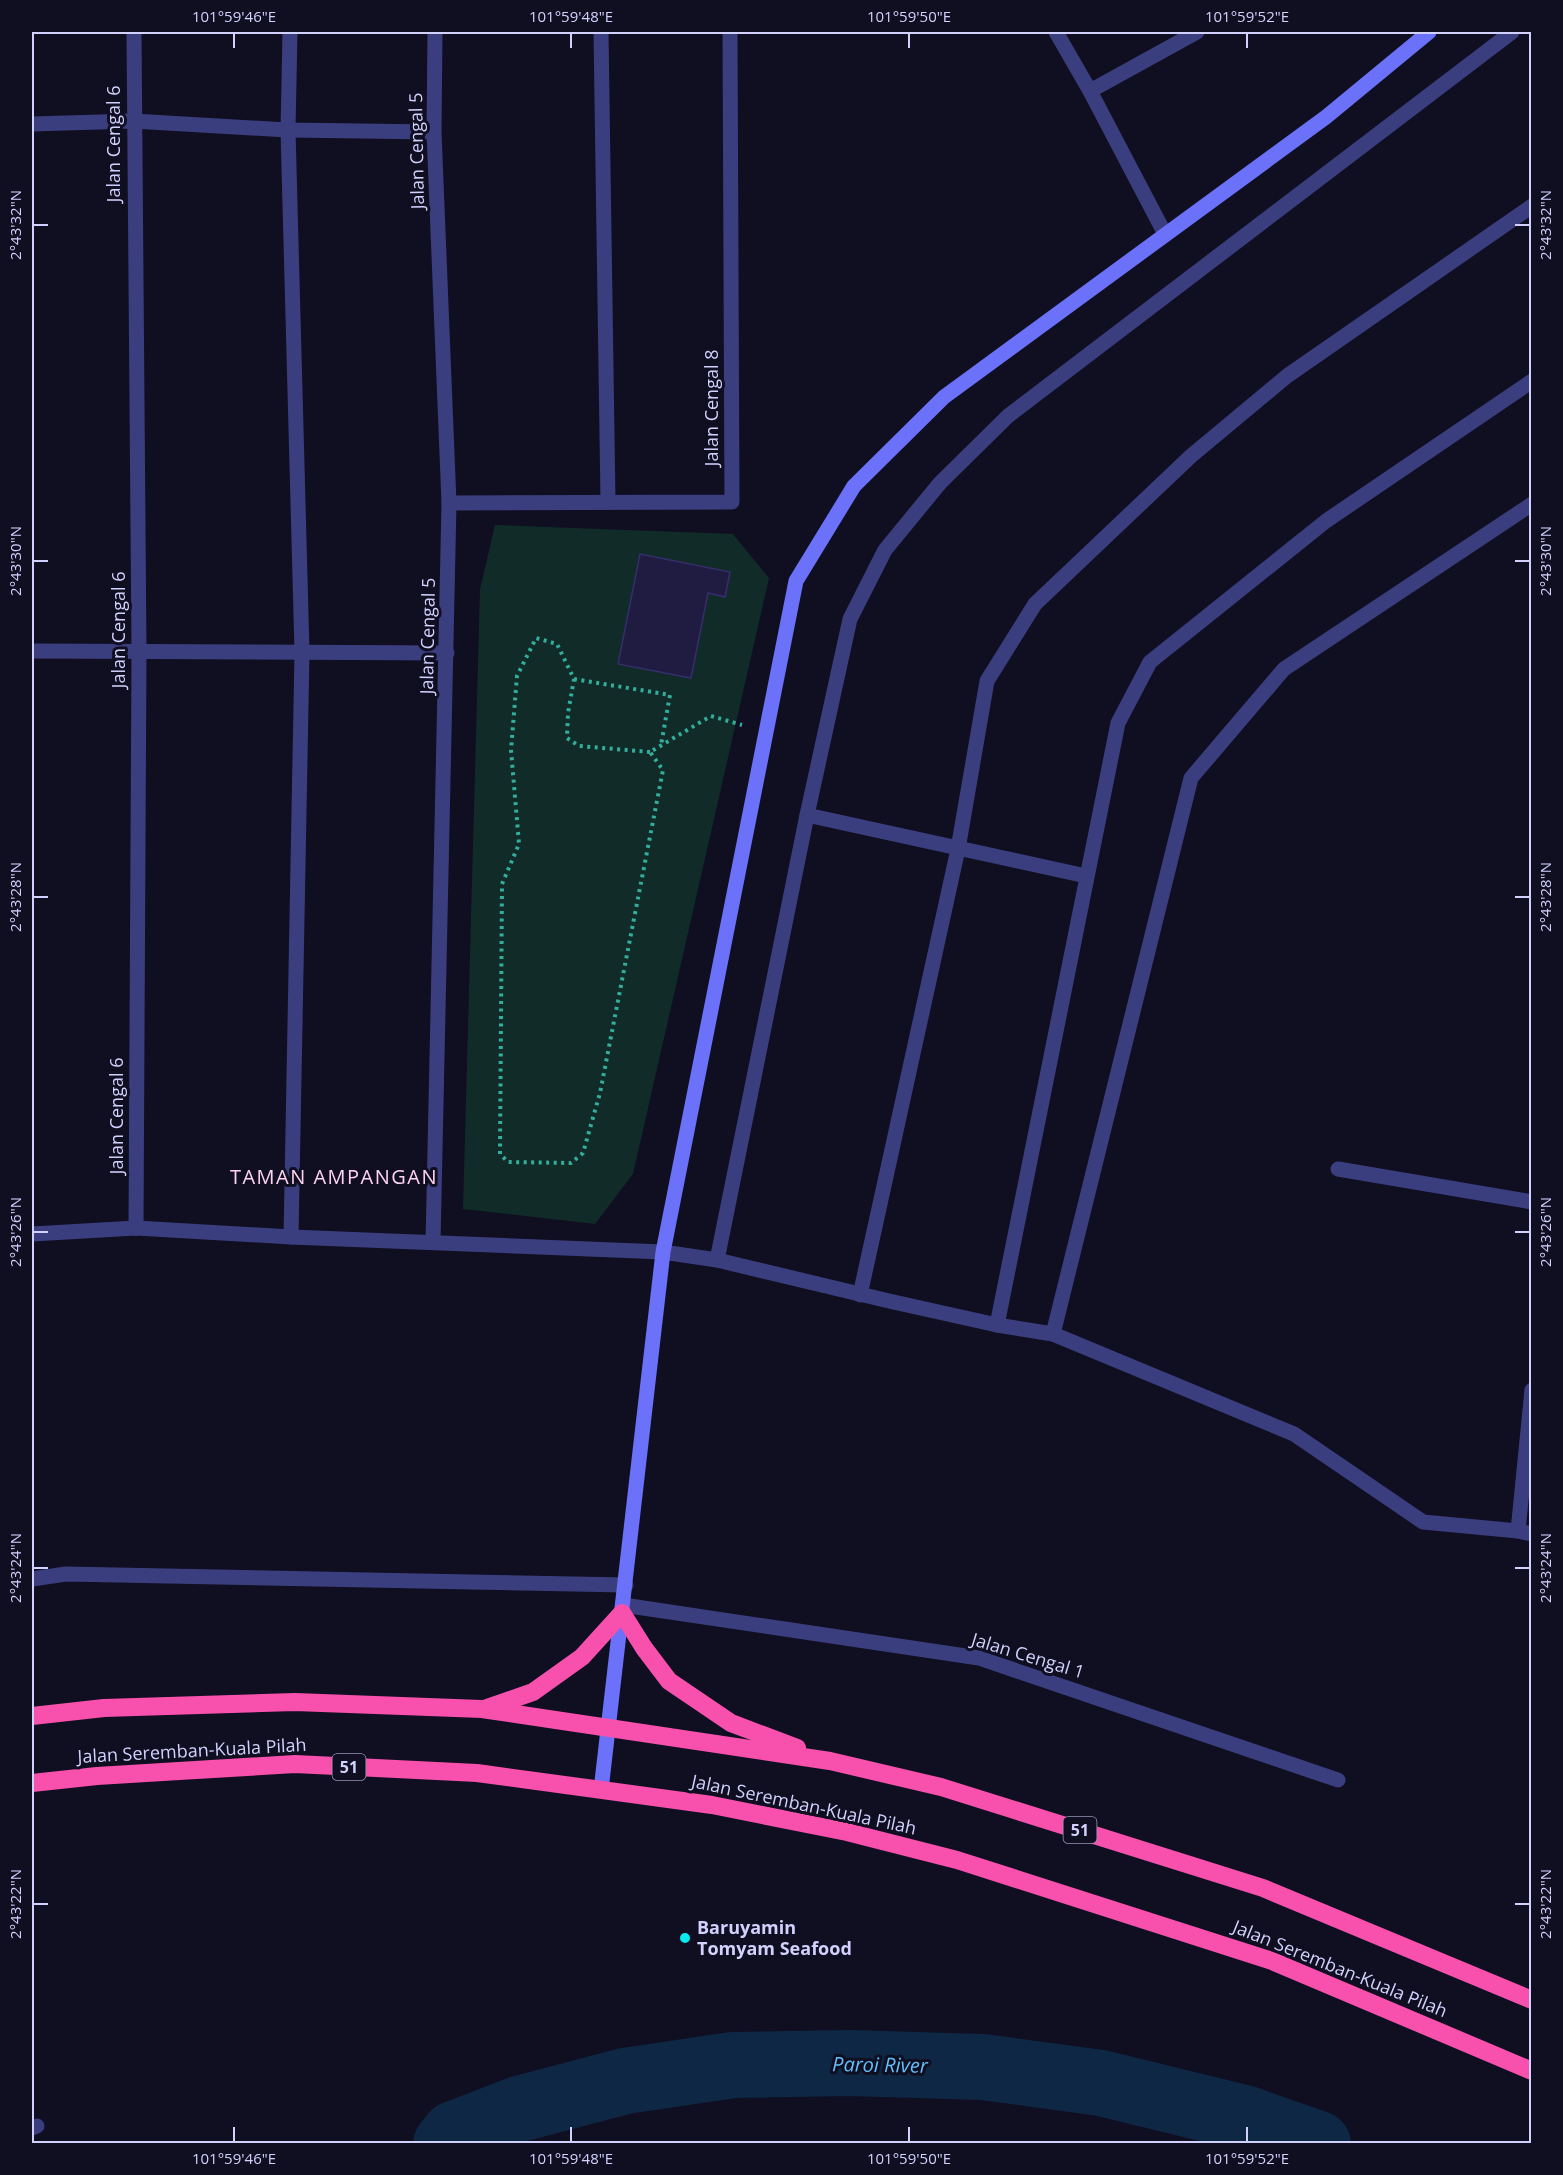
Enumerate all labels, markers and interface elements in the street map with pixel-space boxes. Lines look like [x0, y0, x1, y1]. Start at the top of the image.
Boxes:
text: 101°59'46"E [192, 6, 276, 26]
text: 101°59'48"E [529, 6, 613, 26]
text: 101°59'50"E [867, 6, 951, 26]
text: 101°59'52"E [1205, 6, 1289, 26]
street label: Jalan Cengal 6 [101, 86, 125, 204]
street label: Jalan Cengal 5 [403, 92, 429, 212]
text: 2°43'32"N [5, 190, 25, 260]
text: 2°43'32"N [1535, 190, 1555, 260]
street label: Jalan Cengal 8 [699, 350, 723, 468]
text: 2°43'30"N [5, 526, 25, 596]
text: 2°43'30"N [1535, 526, 1555, 596]
street label: Jalan Cengal 6 [106, 572, 130, 690]
street label: Jalan Cengal 5 [414, 577, 440, 697]
text: 2°43'28"N [5, 862, 25, 932]
text: 2°43'28"N [1535, 862, 1555, 932]
street label: Jalan Cengal 6 [104, 1058, 128, 1176]
district label: TAMAN AMPANGAN [230, 1163, 438, 1190]
text: 2°43'26"N [5, 1197, 25, 1267]
text: 2°43'26"N [1535, 1197, 1555, 1267]
text: 2°43'24"N [5, 1533, 25, 1603]
text: 2°43'24"N [1535, 1533, 1555, 1603]
street label: Jalan Cengal 1 [967, 1626, 1088, 1684]
street label: Jalan Seremban-Kuala Pilah [75, 1732, 307, 1768]
road number: 51 [332, 1754, 366, 1780]
street label: Jalan Seremban-Kuala Pilah [688, 1768, 919, 1840]
road number: 51 [1064, 1817, 1096, 1843]
text: 2°43'22"N [5, 1869, 25, 1939]
text: 2°43'22"N [1535, 1869, 1555, 1939]
street label: Jalan Seremban-Kuala Pilah [1228, 1913, 1451, 2022]
place label: Baruyamin Tomyam Seafood [697, 1915, 852, 1960]
marker: Baruyamin Tomyam Seafood [678, 1931, 692, 1945]
water label: Paroi River [832, 2050, 929, 2079]
text: 101°59'46"E [192, 2148, 276, 2168]
text: 101°59'48"E [529, 2148, 613, 2168]
text: 101°59'50"E [867, 2148, 951, 2168]
text: 101°59'52"E [1205, 2148, 1289, 2168]

